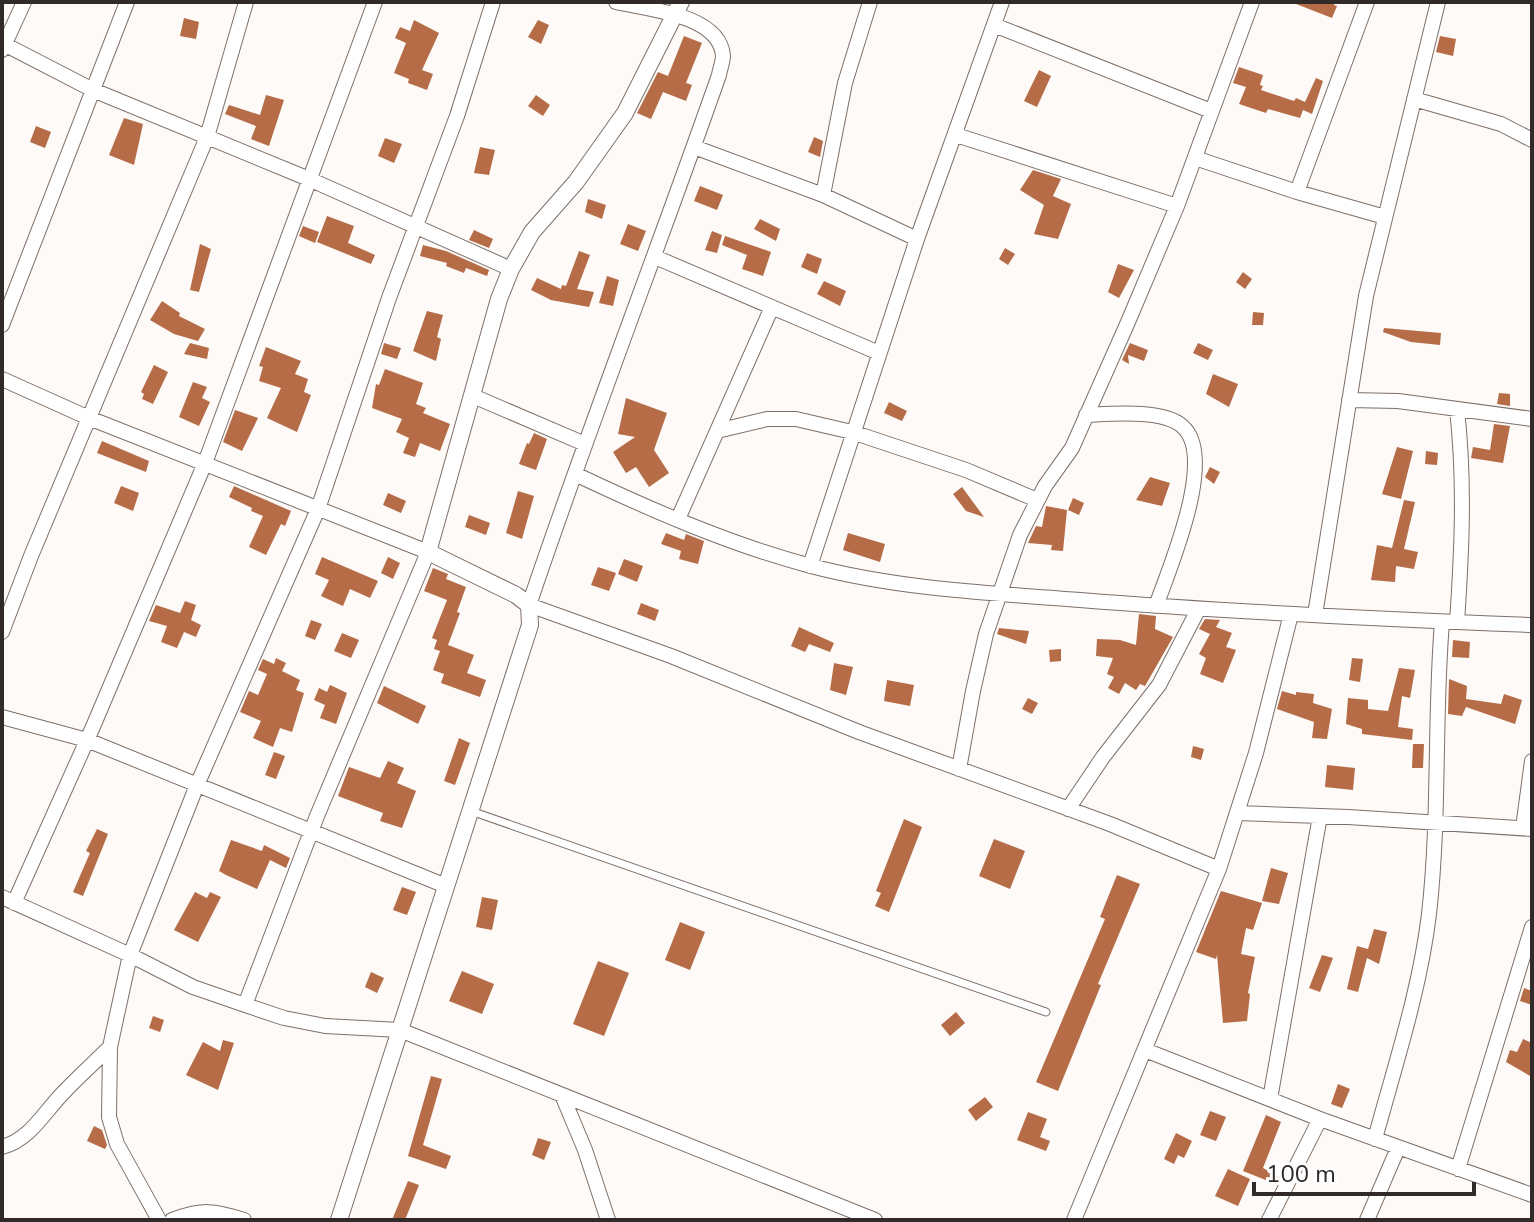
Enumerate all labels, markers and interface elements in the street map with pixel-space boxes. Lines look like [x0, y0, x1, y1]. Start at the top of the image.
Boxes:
scale bar [1254, 1146, 1474, 1196]
text: 100 m [1266, 1158, 1336, 1190]

